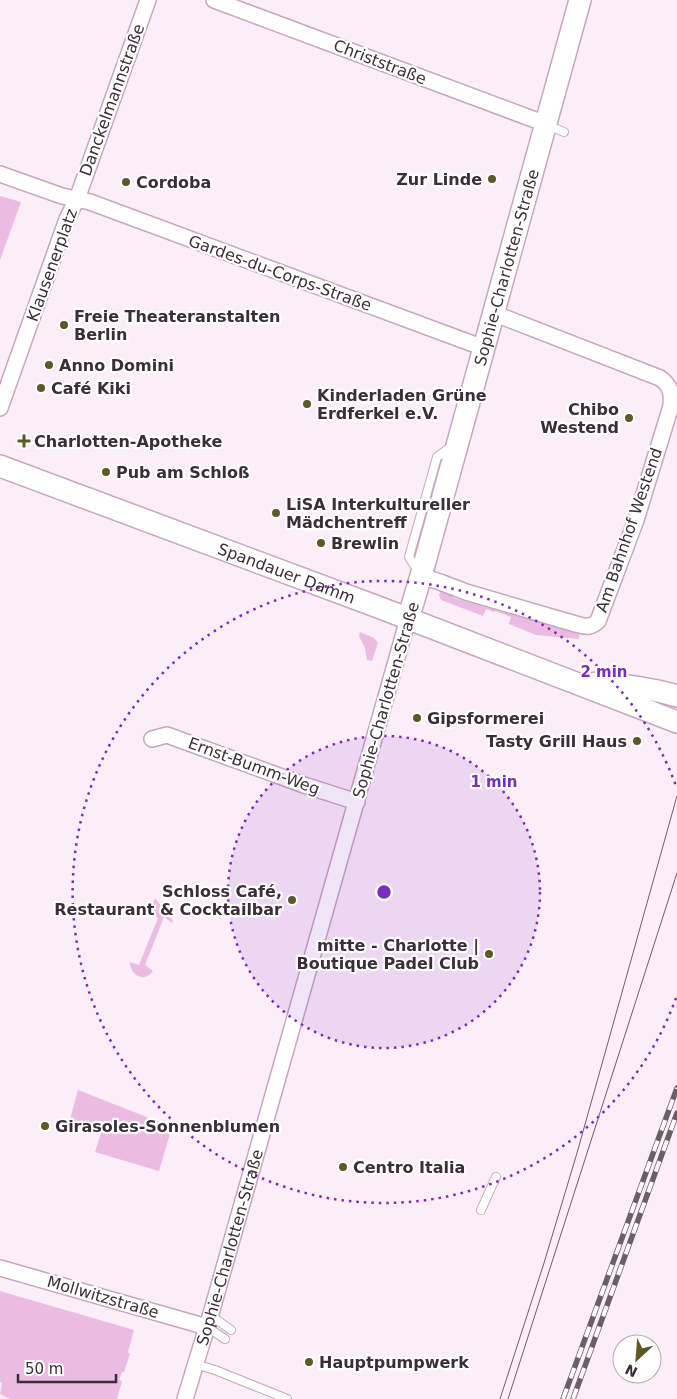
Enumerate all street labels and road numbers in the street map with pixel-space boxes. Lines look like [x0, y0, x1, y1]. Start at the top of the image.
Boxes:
street label: Danckelmannstraße [76, 21, 148, 179]
street label: Christstraße [331, 36, 429, 88]
street label: Sophie-Charlotten-Straße [470, 167, 542, 368]
street label: Klausenerplatz [23, 206, 81, 324]
street label: Gardes-du-Corps-Straße [186, 231, 374, 315]
street label: Am Bahnhof Westend [592, 445, 666, 615]
street label: Spandauer Damm [215, 539, 358, 607]
street label: Sophie-Charlotten-Straße [349, 600, 423, 800]
street label: Ernst-Bumm-Weg [186, 733, 322, 799]
street label: Sophie-Charlotten-Straße [192, 1147, 267, 1348]
street label: Mollwitzstraße [45, 1272, 161, 1322]

